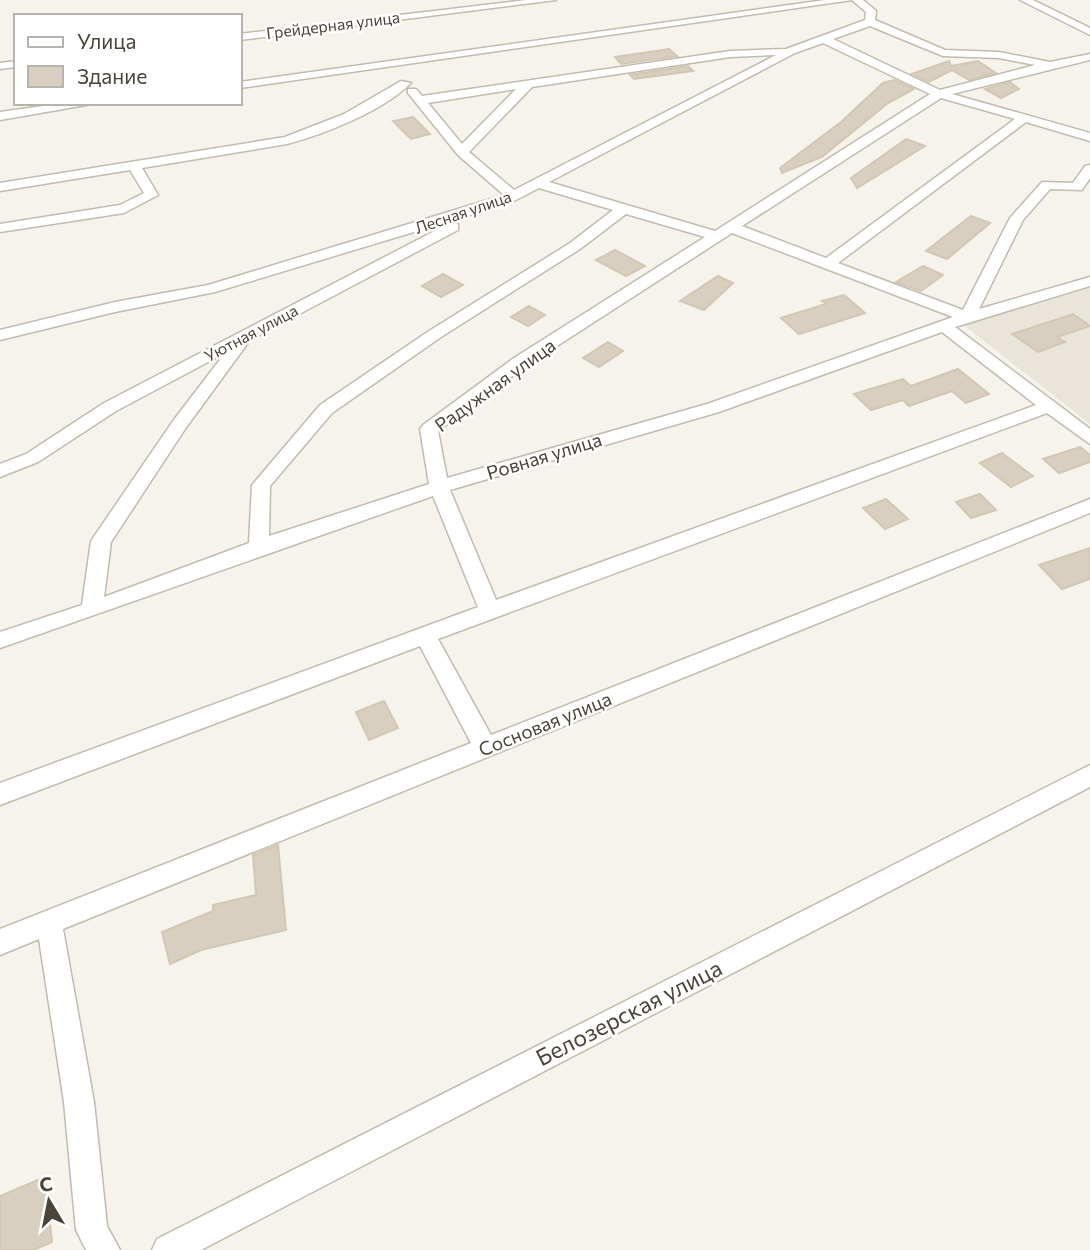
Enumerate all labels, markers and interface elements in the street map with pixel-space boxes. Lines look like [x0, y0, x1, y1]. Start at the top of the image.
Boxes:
street label: Грейдерная улица [265, 7, 401, 42]
legend [14, 14, 242, 105]
text: Улица [77, 28, 136, 53]
text: Здание [77, 63, 147, 88]
street label: Лесная улица [412, 186, 514, 237]
street label: Уютная улица [201, 300, 301, 365]
street label: Радужная улица [430, 333, 560, 436]
street label: Ровная улица [483, 427, 604, 484]
street label: Сосновая улица [475, 686, 615, 761]
street label: Белозерская улица [531, 953, 726, 1071]
north arrow [14, 1166, 84, 1236]
text: С [38, 1171, 54, 1196]

